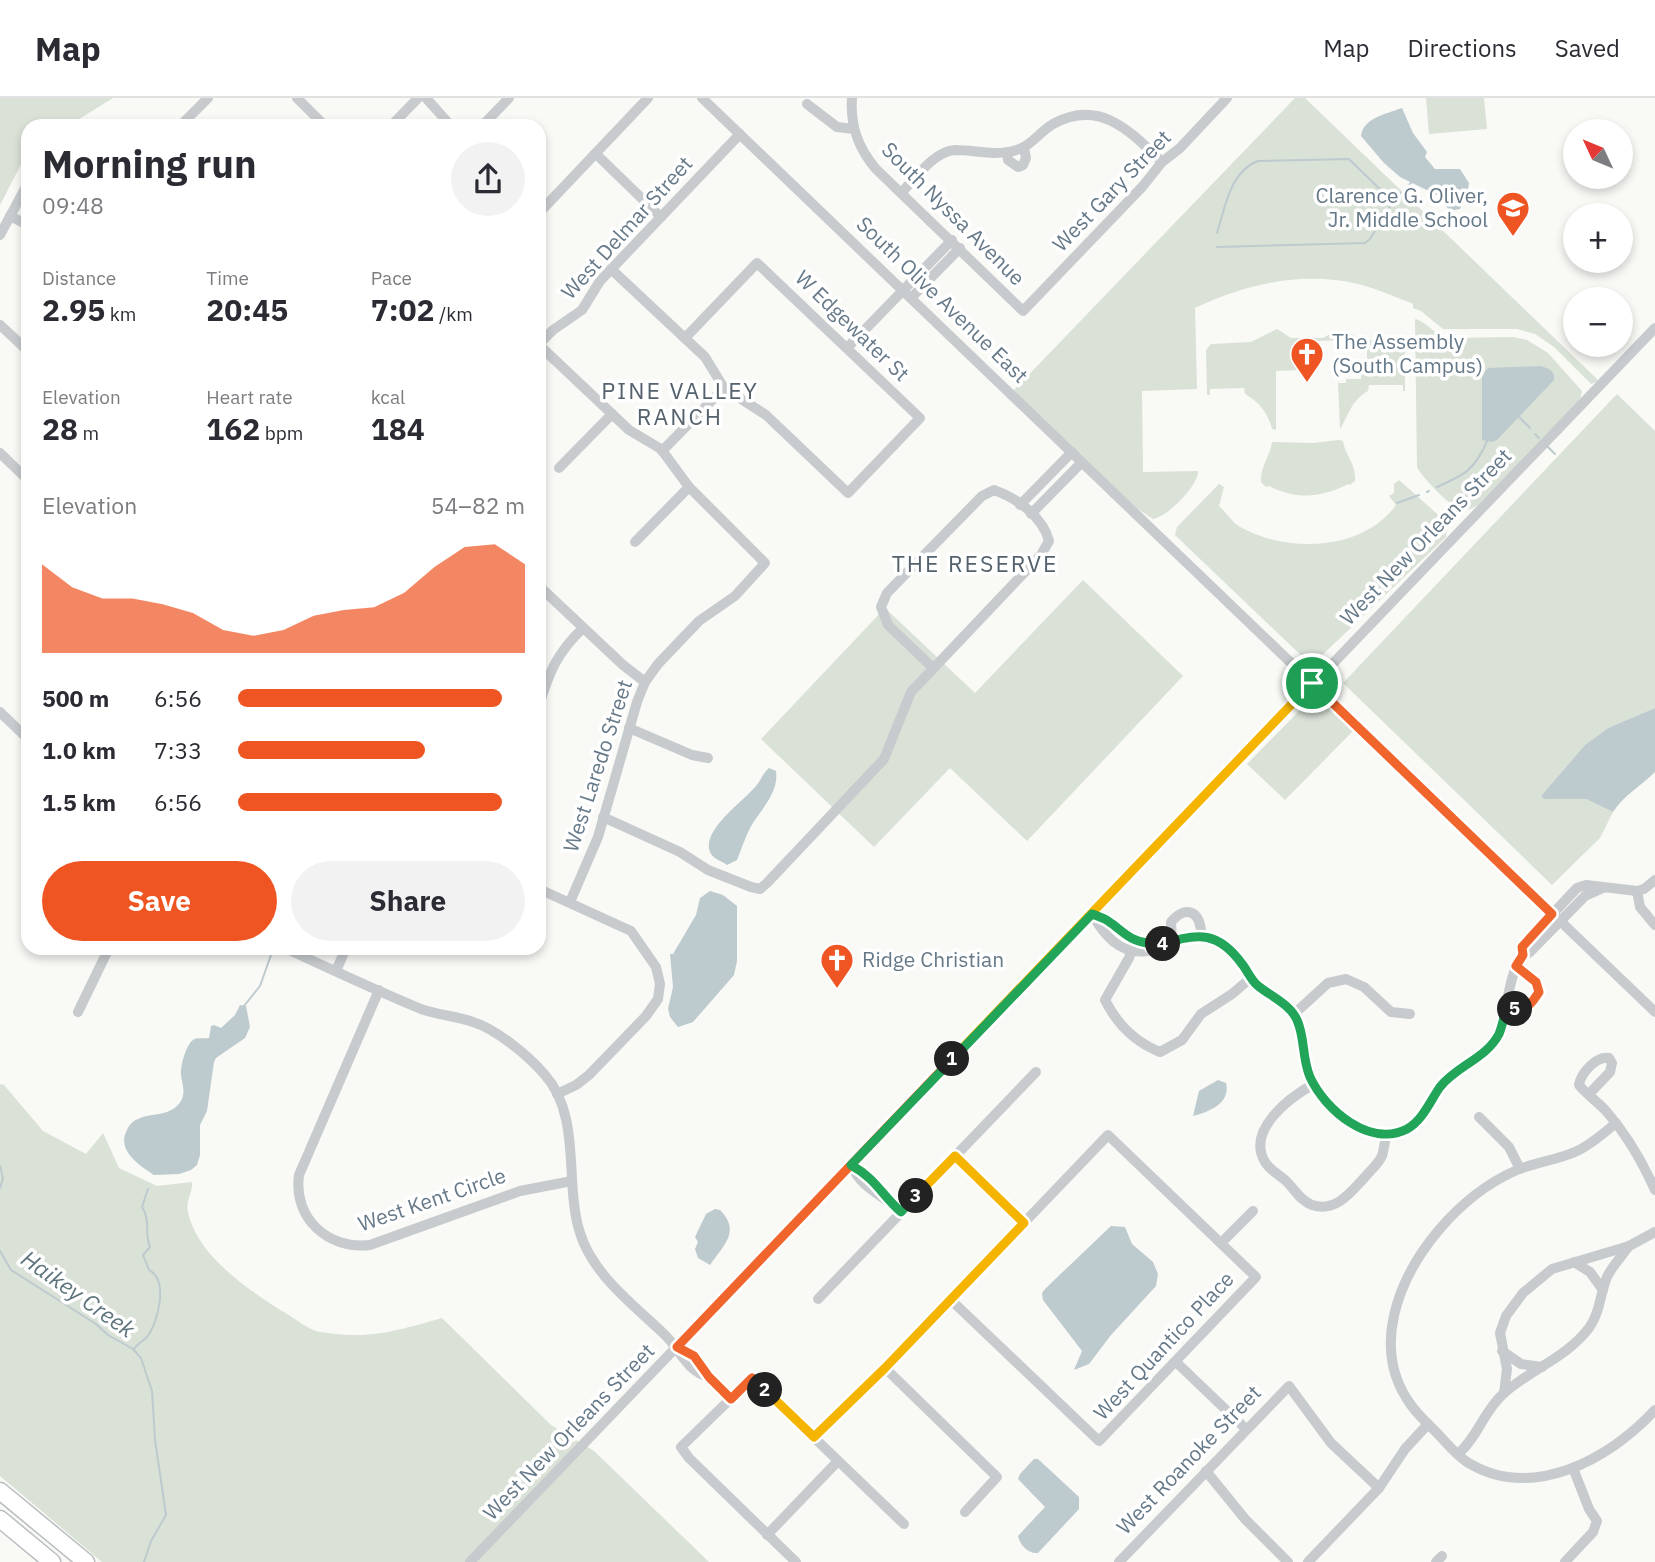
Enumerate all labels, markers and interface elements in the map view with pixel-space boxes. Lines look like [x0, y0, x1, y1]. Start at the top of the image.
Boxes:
text: Map [35, 27, 101, 70]
text: Map [1323, 32, 1369, 64]
text: Directions [1407, 32, 1517, 64]
text: Saved [1555, 32, 1620, 64]
north arrow [1563, 119, 1633, 189]
map controls [1563, 119, 1633, 357]
street label: West Gary Street [1046, 123, 1177, 257]
street label: South Nyssa Avenue [876, 136, 1031, 291]
text: Morning run [42, 139, 257, 188]
button: share [451, 142, 525, 216]
street label: West Delmar Street [554, 150, 698, 305]
place label: Clarence G. Oliver, Jr. Middle School [1316, 181, 1488, 233]
school or university icon: Clarence G. Oliver, Jr. Middle School [1494, 189, 1532, 238]
text: 09:48 [42, 190, 104, 220]
button: + [1563, 203, 1633, 273]
street label: South Olive Avenue East [851, 210, 1035, 389]
street label: W Edgewater St [790, 264, 916, 387]
text: Distance [42, 266, 116, 290]
text: Time [206, 266, 249, 290]
text: Pace [371, 266, 412, 290]
button: − [1563, 287, 1633, 357]
text: 2.95 [42, 290, 105, 329]
text: 20:45 [206, 290, 288, 329]
text: 7:02 [371, 290, 435, 329]
text: km [105, 302, 136, 326]
text: /km [435, 302, 473, 326]
place label: The Assembly (South Campus) [1332, 327, 1483, 379]
church icon: The Assembly (South Campus) [1288, 335, 1326, 384]
district label: PINE VALLEY RANCH [601, 375, 759, 431]
text: Elevation [42, 385, 121, 409]
text: Heart rate [206, 385, 293, 409]
text: kcal [371, 385, 405, 409]
text: 28 [42, 409, 78, 448]
text: 162 [206, 409, 260, 448]
text: 184 [371, 409, 425, 448]
text: m [78, 421, 99, 445]
text: bpm [260, 421, 303, 445]
street label: West New Orleans Street [1333, 442, 1517, 631]
text: Elevation [42, 490, 137, 520]
text: 54–82 m [431, 490, 525, 520]
district label: THE RESERVE [892, 548, 1058, 578]
pin [1282, 653, 1342, 713]
icon: arrive [1293, 664, 1331, 702]
street label: West Laredo Street [556, 676, 638, 855]
text: 500 m [42, 683, 109, 713]
text: 6:56 [154, 683, 202, 713]
text: 1.0 km [42, 735, 116, 765]
text: 7:33 [154, 735, 202, 765]
text: 1.5 km [42, 787, 116, 817]
text: 6:56 [154, 787, 202, 817]
button: Save [42, 861, 277, 941]
button: Share [291, 861, 525, 941]
pin: 4 [1146, 926, 1180, 962]
text: 4 [1157, 931, 1168, 955]
church icon: Ridge Christian [818, 941, 856, 990]
place label: Ridge Christian [862, 945, 1004, 973]
pin: 5 [1498, 992, 1532, 1026]
text: 5 [1509, 996, 1520, 1020]
pin: 1 [934, 1042, 970, 1076]
text: 1 [946, 1046, 957, 1070]
street label: West Kent Circle [354, 1161, 509, 1237]
pin: 3 [898, 1178, 934, 1214]
text: 3 [910, 1183, 921, 1207]
water label: Haikey Creek [16, 1243, 142, 1344]
street label: West Quantico Place [1087, 1265, 1240, 1426]
street label: West New Orleans Street [476, 1337, 660, 1526]
pin: 2 [748, 1372, 782, 1408]
text: 2 [759, 1377, 770, 1401]
street label: West Roanoke Street [1110, 1379, 1267, 1540]

